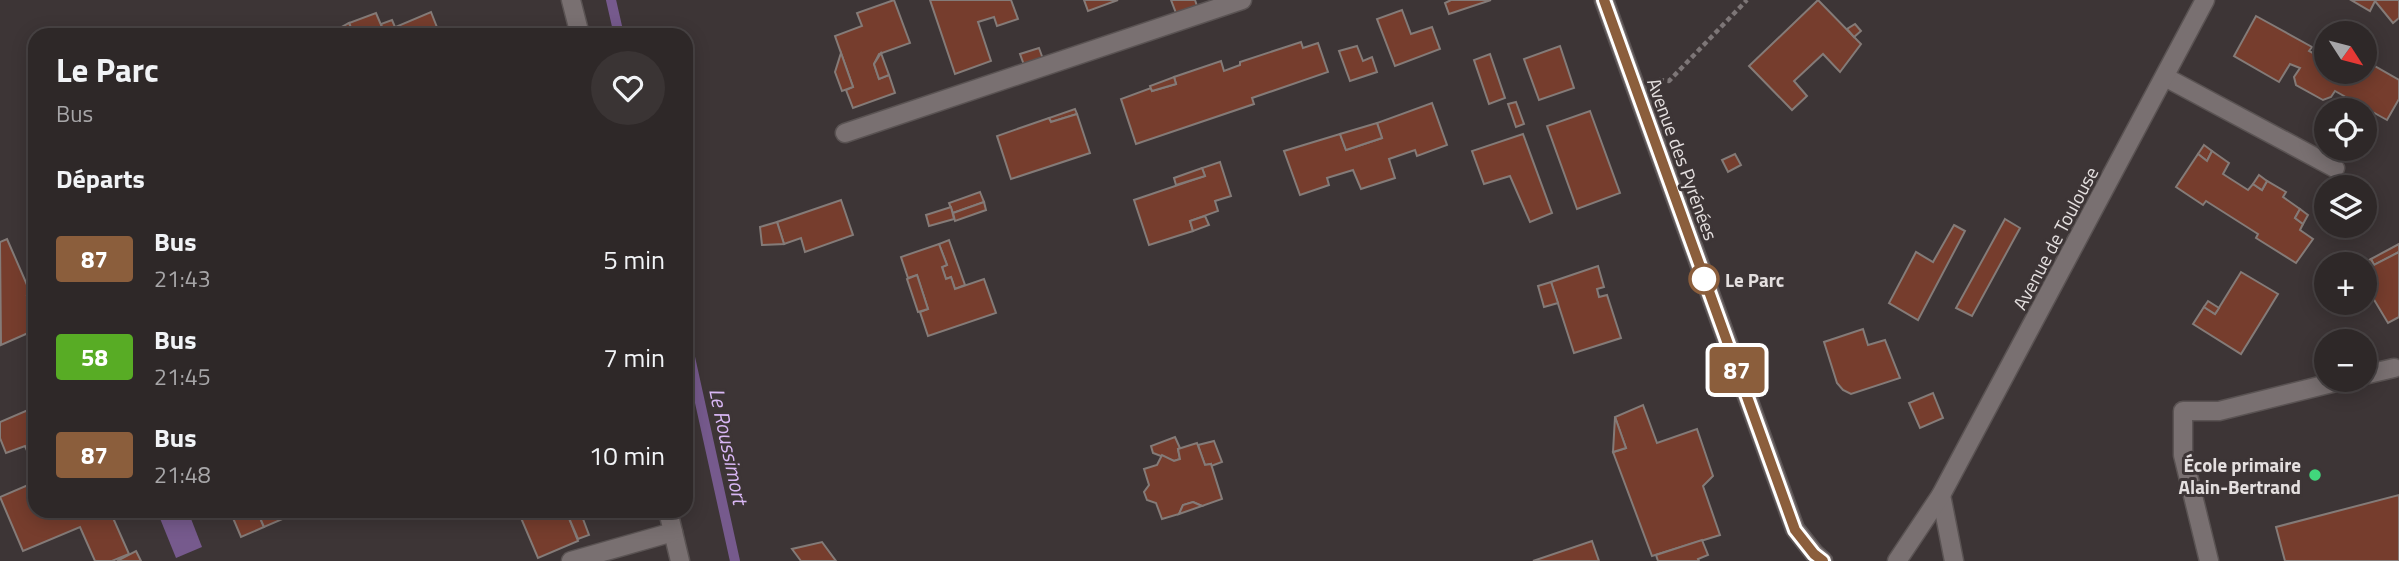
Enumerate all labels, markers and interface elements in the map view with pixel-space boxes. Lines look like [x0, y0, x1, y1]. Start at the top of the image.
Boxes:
north arrow [2314, 21, 2376, 84]
map controls [2314, 21, 2377, 392]
text: Le Parc [56, 45, 159, 95]
button: heart [591, 51, 665, 125]
street label: Avenue des Pyrénées [1640, 74, 1726, 244]
text: Bus [56, 96, 93, 131]
button: locate [2314, 98, 2377, 161]
text: Départs [56, 159, 145, 198]
street label: Avenue de Toulouse [2005, 161, 2105, 315]
button: layers [2314, 175, 2377, 238]
text: Bus [154, 222, 196, 261]
text: 5 min [603, 240, 665, 279]
text: 87 [81, 241, 108, 277]
button: + [2314, 252, 2377, 315]
text: 21:43 [154, 261, 211, 296]
marker: Le Parc [1689, 264, 1719, 294]
place label: Le Parc [1725, 265, 1784, 294]
text: Bus [154, 320, 196, 359]
button: − [2314, 329, 2377, 392]
text: 7 min [603, 338, 665, 377]
text: 58 [81, 339, 108, 375]
line badge: 87 [1706, 347, 1768, 393]
text: 87 [1724, 352, 1750, 388]
text: 21:45 [154, 359, 211, 394]
water label: Le Roussimort [701, 385, 757, 509]
text: Bus [154, 418, 196, 457]
text: 10 min [589, 436, 665, 475]
text: 87 [81, 437, 108, 473]
place label: École primaire Alain-Bertrand [2179, 450, 2301, 501]
text: 21:48 [154, 457, 211, 492]
marker: École primaire Alain-Bertrand [2307, 467, 2323, 483]

